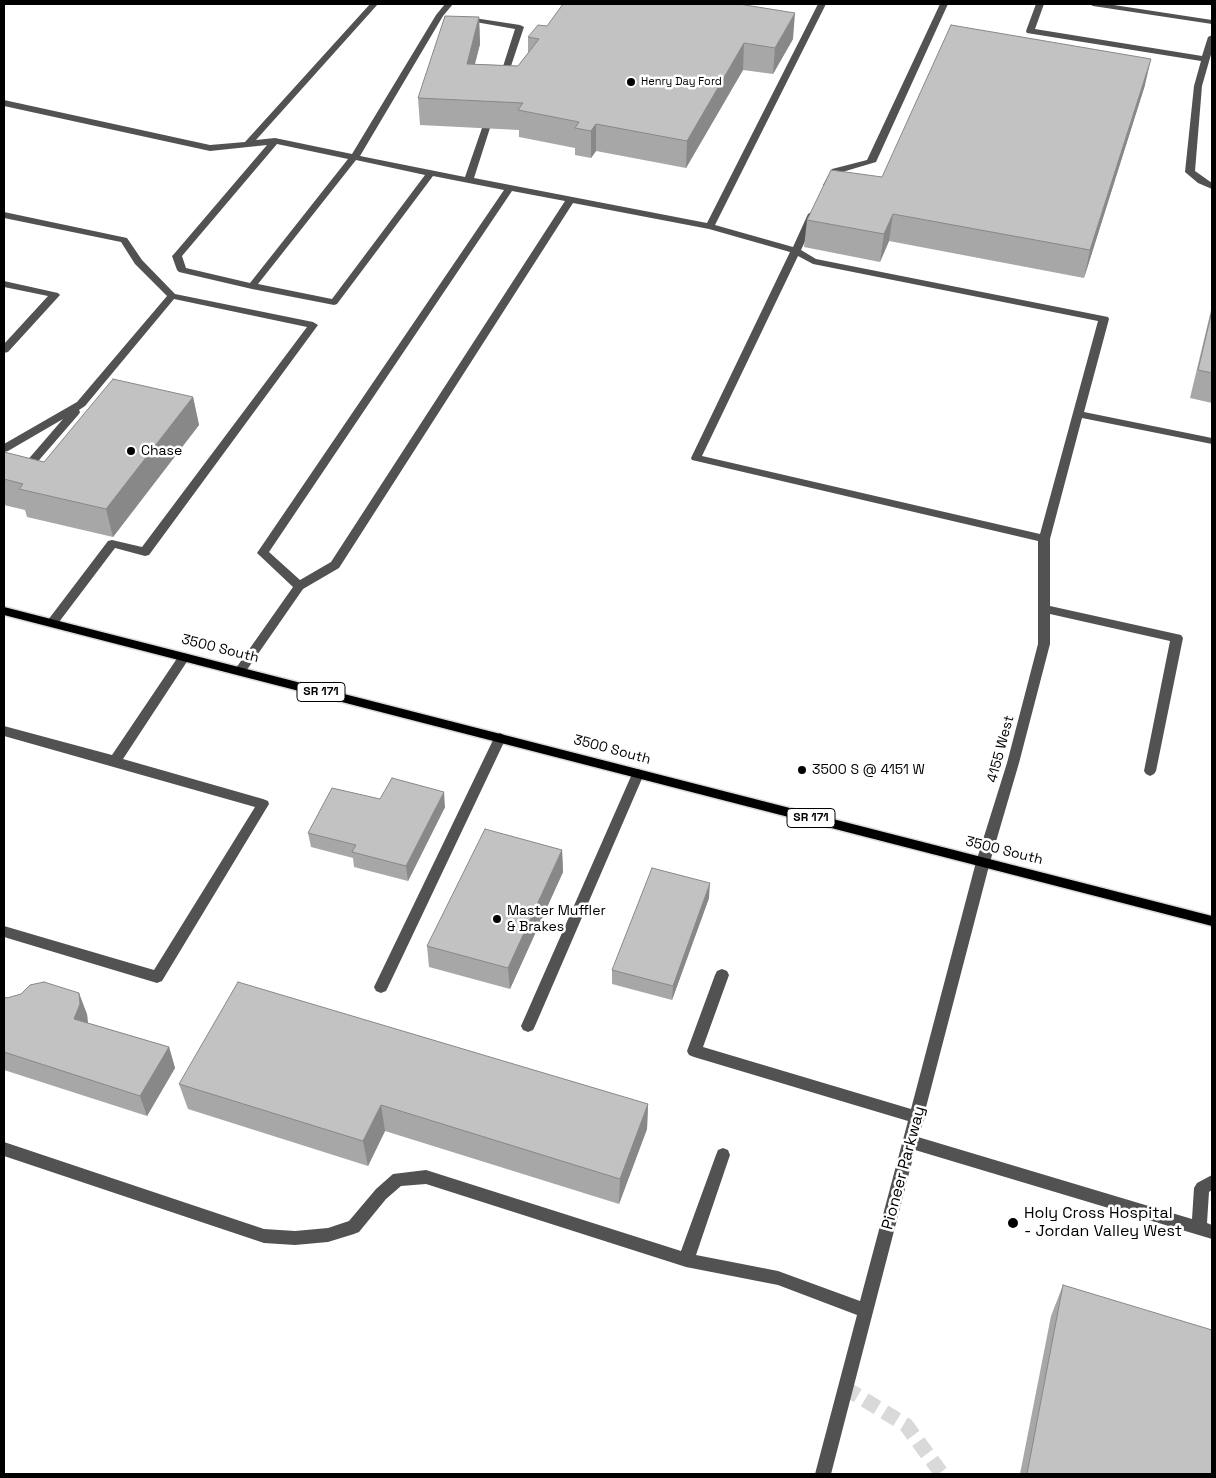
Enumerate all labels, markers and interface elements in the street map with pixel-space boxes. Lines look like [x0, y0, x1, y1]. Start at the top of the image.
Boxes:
place label: Henry Day Ford [641, 75, 722, 89]
marker: Henry Day Ford [625, 76, 637, 88]
place label: Chase [141, 443, 182, 459]
marker: Chase [125, 445, 137, 457]
street label: 3500 South [180, 631, 260, 667]
road number: SR 171 [297, 682, 345, 702]
street label: 4155 West [984, 714, 1018, 784]
street label: 3500 South [572, 732, 652, 768]
place label: 3500 S @ 4151 W [812, 762, 925, 778]
marker: 3500 S @ 4151 W [796, 764, 808, 776]
road number: SR 171 [787, 808, 835, 828]
street label: 3500 South [964, 833, 1044, 869]
place label: Master Muffler & Brakes [507, 903, 606, 936]
marker: Master Muffler & Brakes [491, 913, 503, 925]
street label: Pioneer Parkway [878, 1104, 930, 1232]
place label: Holy Cross Hospital - Jordan Valley West [1024, 1204, 1182, 1242]
marker: Holy Cross Hospital - Jordan Valley West [1006, 1216, 1020, 1230]

